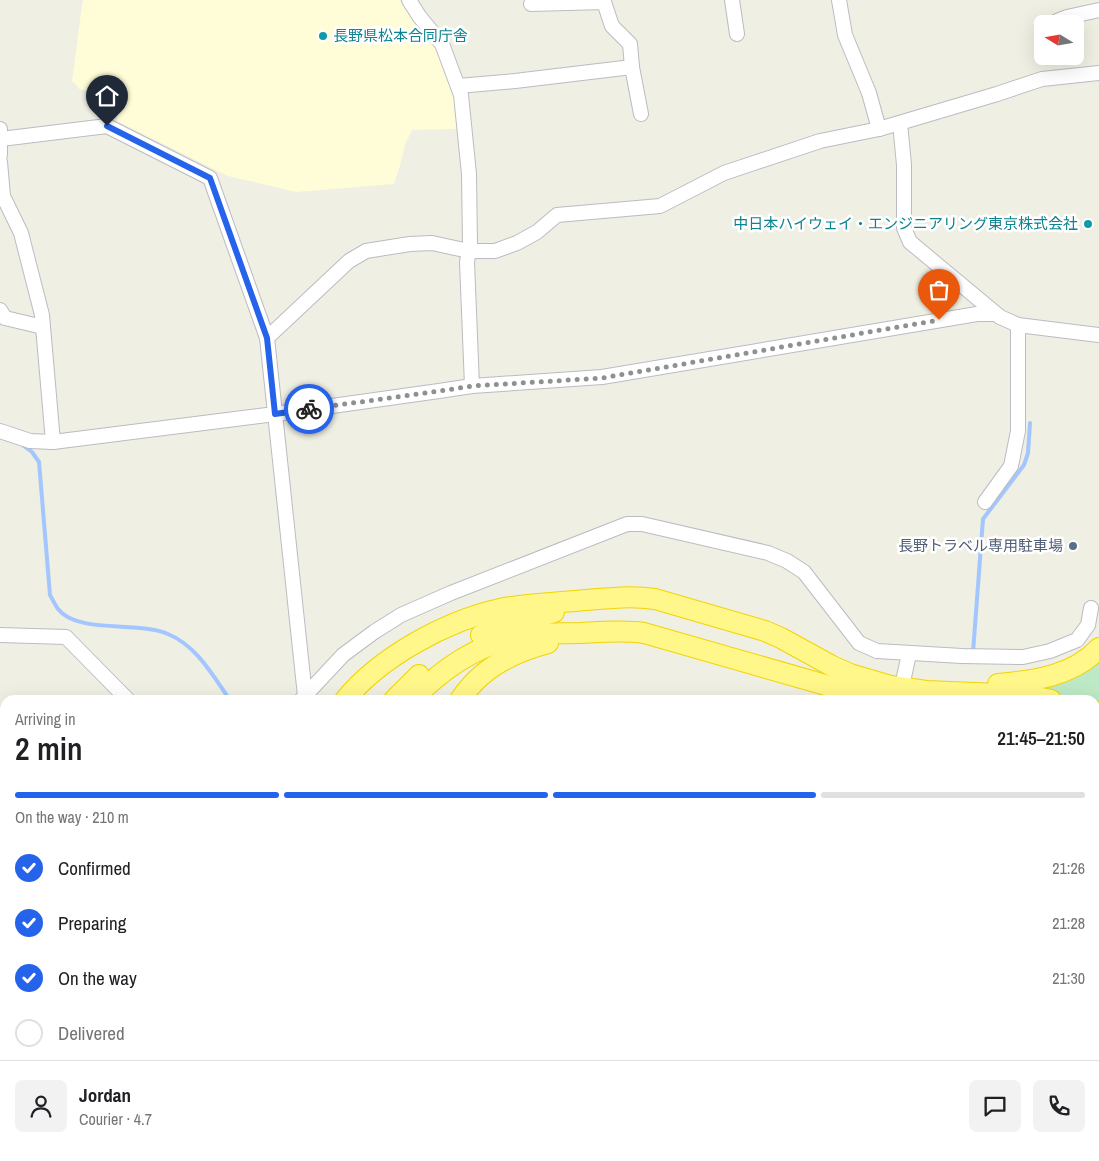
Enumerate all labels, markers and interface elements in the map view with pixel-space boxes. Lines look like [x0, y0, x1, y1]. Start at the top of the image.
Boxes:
north arrow [1034, 15, 1084, 65]
map controls [1034, 15, 1084, 65]
place label: 長野県松本合同庁舎 [333, 25, 468, 46]
marker: 長野県松本合同庁舎 [317, 30, 329, 42]
pin [86, 75, 128, 126]
icon: home [93, 82, 121, 110]
place label: 中日本ハイウェイ・エンジニアリング東京株式会社 [733, 213, 1078, 234]
marker: 中日本ハイウェイ・エンジニアリング東京株式会社 [1082, 218, 1094, 230]
pin [918, 269, 960, 320]
icon: bag [925, 276, 953, 304]
courier [284, 384, 334, 434]
icon: bike [295, 395, 323, 423]
place label: 長野トラベル専用駐車場 [898, 535, 1063, 556]
marker: 長野トラベル専用駐車場 [1067, 540, 1079, 552]
text: Arriving in [15, 708, 76, 730]
text: 21:45–21:50 [997, 725, 1085, 751]
text: 2 min [15, 727, 83, 770]
text: On the way · 210 m [15, 806, 129, 828]
icon: check [15, 854, 43, 882]
text: Confirmed [58, 855, 131, 881]
text: 21:26 [1052, 857, 1085, 879]
icon: check [15, 909, 43, 937]
text: Preparing [58, 910, 126, 936]
text: 21:28 [1052, 912, 1085, 934]
icon: check [15, 964, 43, 992]
text: On the way [58, 965, 137, 991]
text: 21:30 [1052, 967, 1085, 989]
text: Delivered [58, 1020, 125, 1046]
button: person [15, 1080, 67, 1132]
button: chat [969, 1080, 1021, 1132]
button: phone [1033, 1080, 1085, 1132]
text: Jordan [79, 1082, 131, 1108]
text: Courier · 4.7 [79, 1108, 152, 1130]

